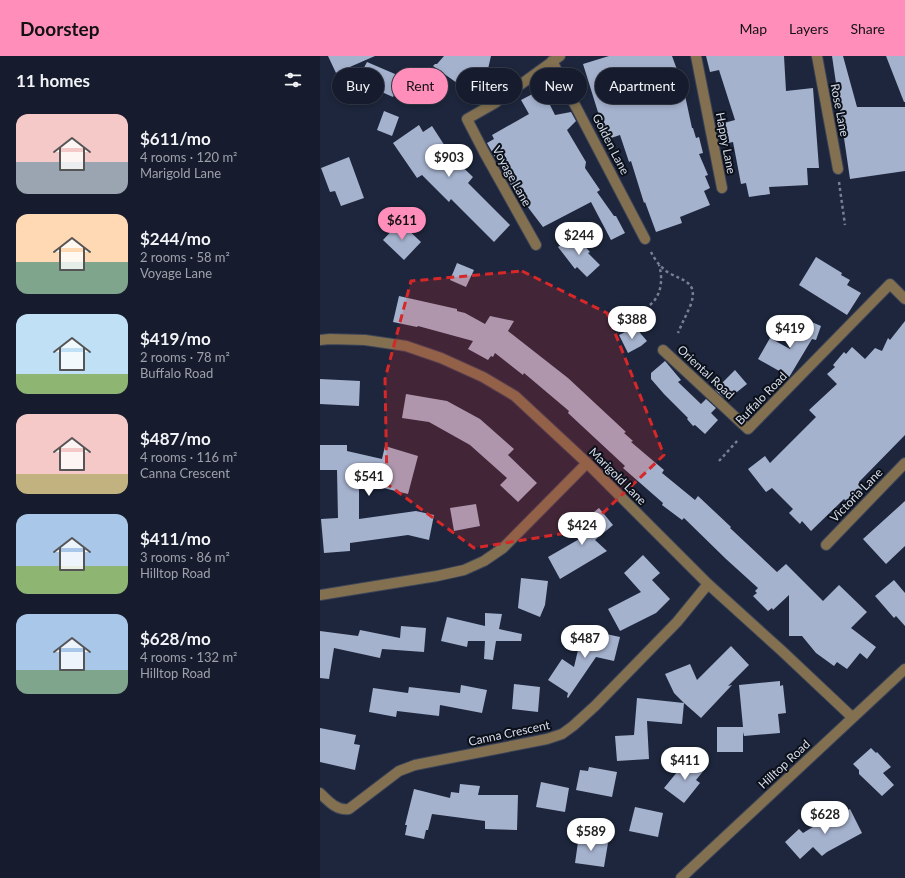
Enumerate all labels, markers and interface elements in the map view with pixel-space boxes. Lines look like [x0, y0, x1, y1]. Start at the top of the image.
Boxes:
text: Doorstep [20, 17, 100, 40]
text: Map [739, 20, 767, 37]
text: Layers [789, 20, 829, 37]
text: Share [851, 20, 885, 37]
chip: Buy [332, 68, 384, 104]
chip: Rent [392, 68, 448, 104]
chip: Filters [456, 68, 522, 104]
chip: New [530, 68, 587, 104]
chip: Apartment [595, 68, 689, 104]
icon: filters [282, 69, 304, 91]
text: 11 homes [16, 70, 90, 91]
street label: Rose Lane [828, 82, 852, 138]
street label: Golden Lane [589, 111, 633, 177]
street label: Happy Lane [713, 111, 739, 175]
text: $611/mo [140, 128, 211, 149]
icon: home [48, 130, 96, 178]
street label: Voyage Lane [489, 143, 535, 209]
pin: $903 [425, 144, 473, 178]
text: 4 rooms · 120 m² [140, 149, 237, 165]
text: $903 [434, 149, 464, 165]
text: Marigold Lane [140, 165, 221, 181]
pin: $611 [378, 207, 426, 241]
text: $611 [387, 212, 417, 228]
pin: $244 [555, 222, 603, 256]
text: $244 [564, 227, 594, 243]
text: $244/mo [140, 228, 211, 249]
icon: home [48, 230, 96, 278]
text: 2 rooms · 58 m² [140, 249, 230, 265]
text: Voyage Lane [140, 265, 212, 281]
pin: $388 [608, 306, 656, 340]
text: $388 [617, 311, 647, 327]
pin: $419 [766, 315, 814, 349]
text: $419 [775, 320, 805, 336]
text: $419/mo [140, 328, 211, 349]
icon: home [48, 330, 96, 378]
street label: Oriental Road [674, 342, 738, 402]
text: 2 rooms · 78 m² [140, 349, 230, 365]
text: Buffalo Road [140, 365, 213, 381]
street label: Buffalo Road [732, 368, 790, 428]
text: $487/mo [140, 428, 211, 449]
icon: home [48, 430, 96, 478]
street label: Marigold Lane [586, 444, 650, 508]
text: 4 rooms · 116 m² [140, 449, 237, 465]
pin: $541 [345, 463, 393, 497]
text: Canna Crescent [140, 465, 230, 481]
street label: Victoria Lane [827, 465, 885, 525]
text: $541 [354, 468, 384, 484]
pin: $424 [558, 512, 606, 546]
text: $424 [567, 517, 597, 533]
text: $411/mo [140, 528, 211, 549]
icon: home [48, 530, 96, 578]
text: 3 rooms · 86 m² [140, 549, 230, 565]
text: Hilltop Road [140, 565, 211, 581]
pin: $487 [561, 625, 609, 659]
text: $628/mo [140, 628, 211, 649]
icon: home [48, 630, 96, 678]
text: $487 [570, 630, 600, 646]
text: 4 rooms · 132 m² [140, 649, 237, 665]
text: Hilltop Road [140, 665, 211, 681]
street label: Canna Crescent [467, 717, 552, 749]
street label: Hilltop Road [755, 736, 813, 792]
pin: $411 [661, 747, 709, 781]
text: $411 [670, 752, 700, 768]
pin: $628 [801, 801, 849, 835]
text: $628 [810, 806, 840, 822]
pin: $589 [567, 818, 615, 852]
text: $589 [576, 823, 606, 839]

